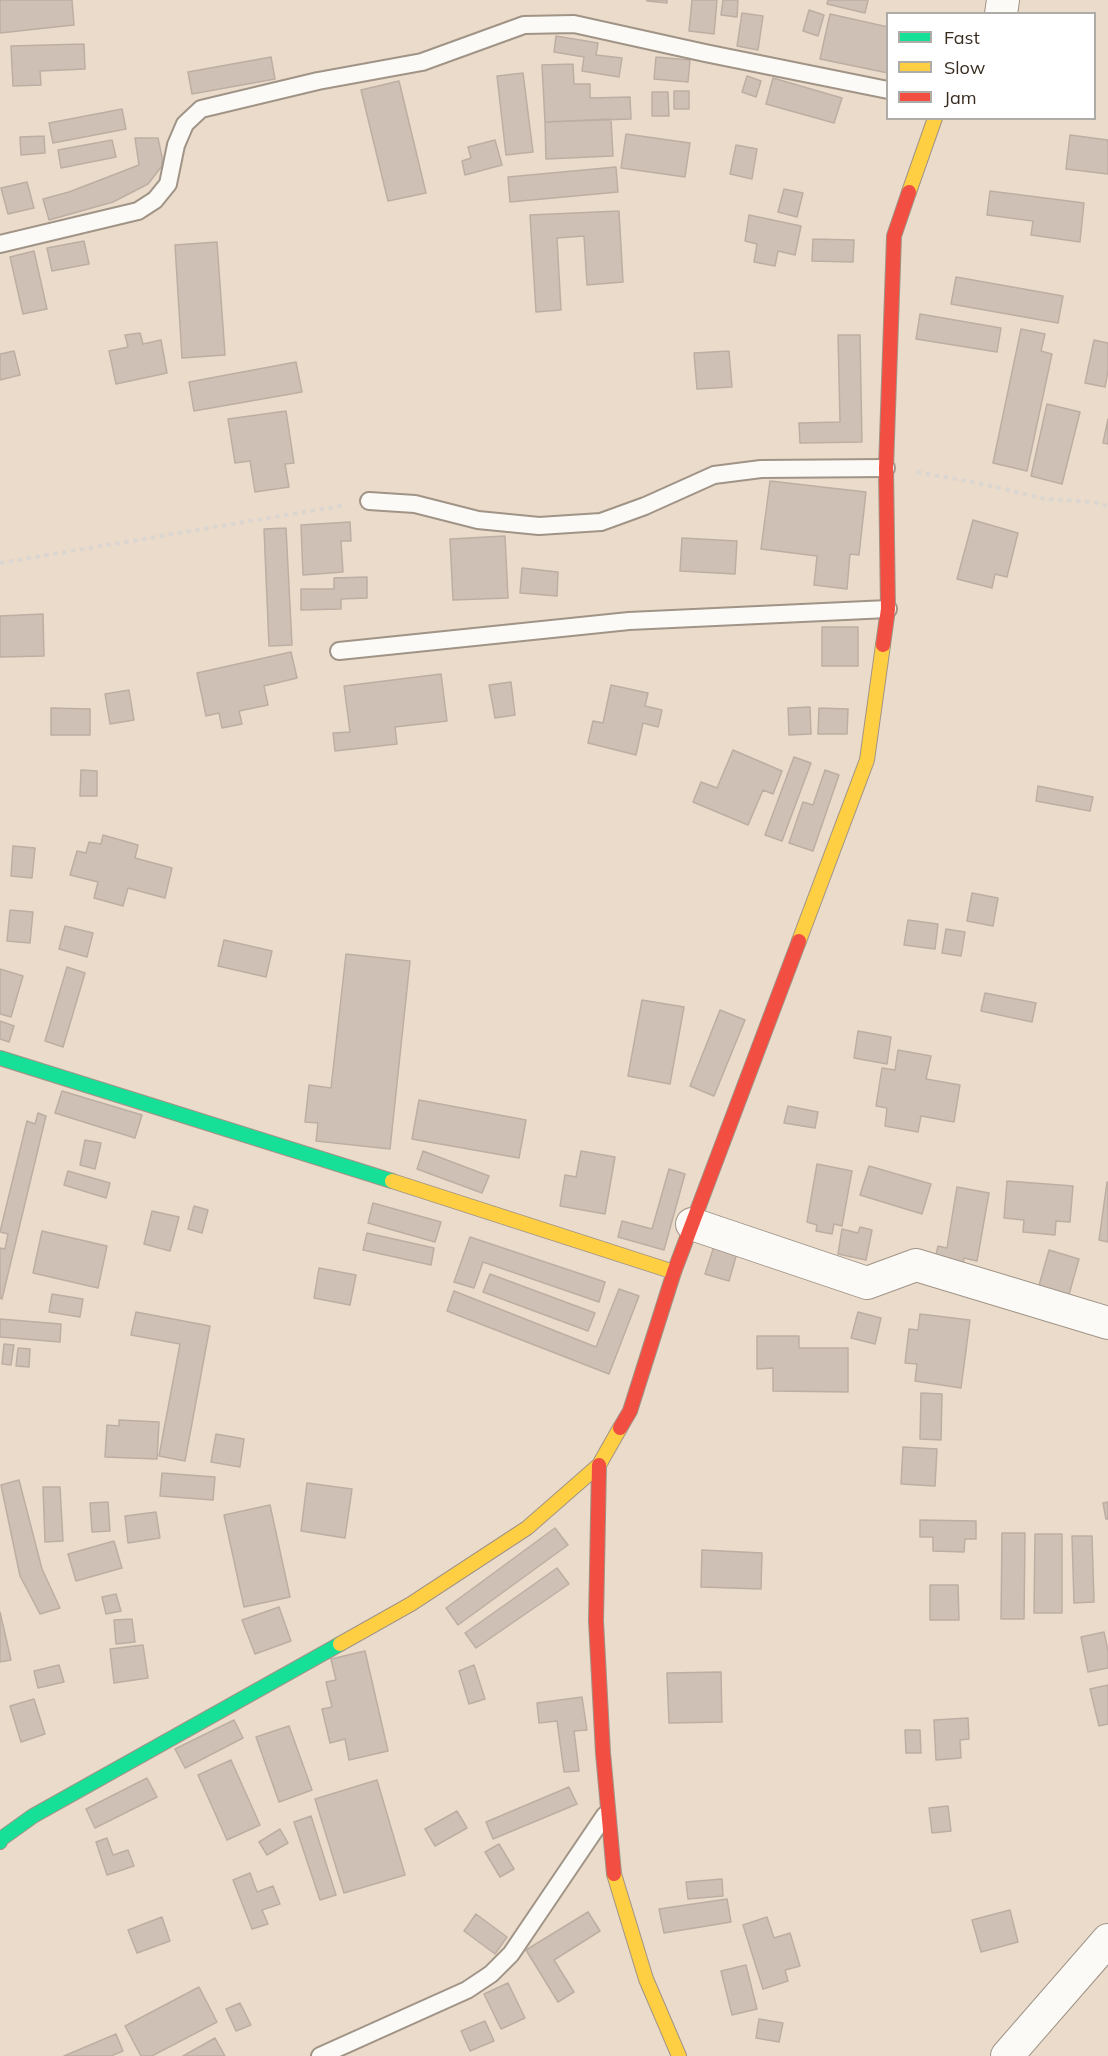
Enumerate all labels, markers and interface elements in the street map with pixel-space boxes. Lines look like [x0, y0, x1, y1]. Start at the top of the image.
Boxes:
legend [886, 12, 1096, 120]
text: Fast [944, 26, 980, 49]
text: Slow [944, 56, 985, 79]
text: Jam [944, 86, 977, 109]

